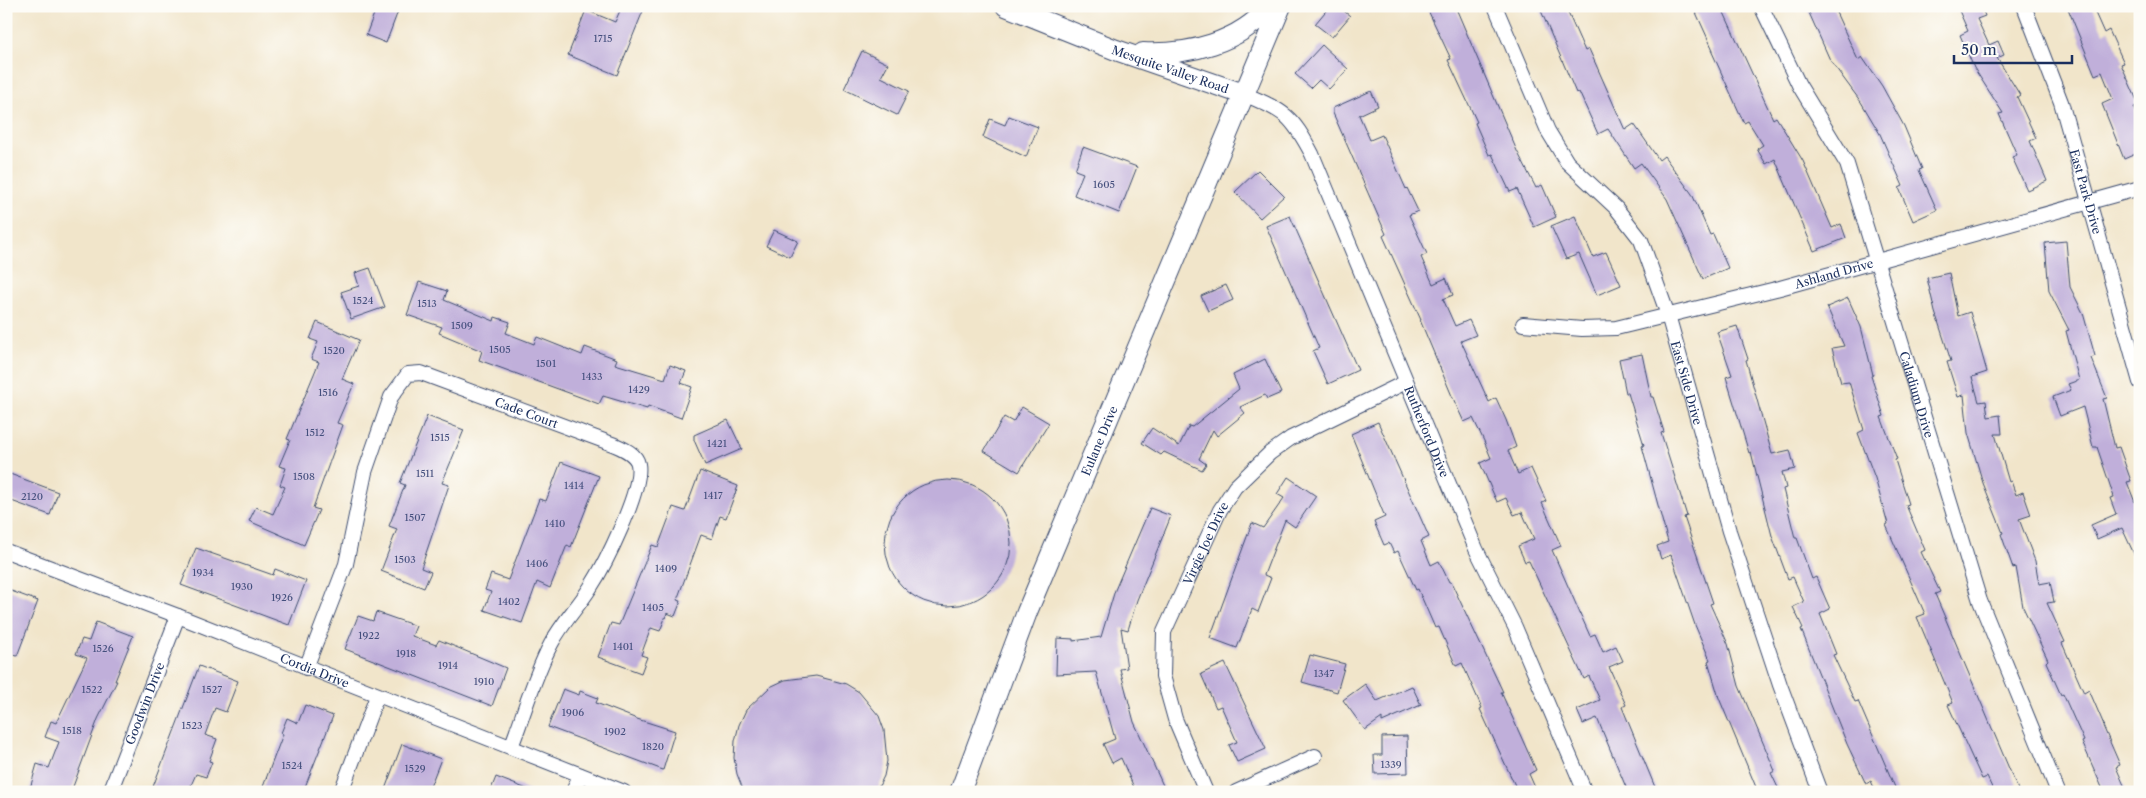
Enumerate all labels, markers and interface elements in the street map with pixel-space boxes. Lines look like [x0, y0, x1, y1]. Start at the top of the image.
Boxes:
house number: 1715 [594, 32, 612, 45]
scale bar [1954, 32, 2071, 64]
text: 50 m [1961, 40, 1997, 59]
street label: Mesquite Valley Road [1110, 42, 1231, 96]
street label: East Park Drive [2067, 147, 2105, 236]
house number: 1605 [1093, 178, 1115, 191]
street label: Ashland Drive [1792, 255, 1875, 291]
house number: 1524 [352, 294, 374, 307]
house number: 1513 [417, 297, 437, 310]
house number: 1509 [451, 319, 473, 332]
street label: East Side Drive [1668, 339, 1706, 427]
house number: 1505 [489, 343, 511, 356]
house number: 1520 [323, 344, 345, 357]
street label: Caladium Drive [1897, 349, 1937, 440]
house number: 1501 [536, 357, 557, 370]
house number: 1433 [582, 370, 603, 383]
house number: 1429 [628, 383, 650, 396]
street label: Rutherford Drive [1401, 383, 1453, 480]
house number: 1516 [318, 386, 338, 399]
street label: Cade Court [493, 394, 561, 431]
street label: Eulane Drive [1078, 403, 1120, 478]
house number: 1512 [305, 426, 325, 439]
house number: 1515 [430, 431, 450, 444]
house number: 1421 [707, 437, 728, 450]
house number: 1511 [416, 467, 435, 480]
house number: 1508 [293, 470, 315, 483]
house number: 1414 [564, 479, 584, 492]
house number: 1417 [703, 489, 723, 502]
house number: 2120 [21, 490, 43, 503]
street label: Virgie Joe Drive [1179, 498, 1231, 588]
house number: 1507 [405, 511, 426, 524]
house number: 1410 [545, 517, 565, 530]
house number: 1503 [394, 553, 416, 566]
house number: 1406 [526, 557, 548, 570]
house number: 1409 [655, 562, 677, 575]
house number: 1934 [192, 566, 214, 579]
house number: 1930 [231, 580, 253, 593]
house number: 1926 [271, 591, 293, 604]
house number: 1402 [498, 595, 520, 608]
house number: 1405 [642, 601, 664, 614]
house number: 1922 [358, 629, 380, 642]
house number: 1401 [613, 640, 634, 653]
house number: 1526 [92, 642, 114, 655]
house number: 1918 [396, 647, 416, 660]
street label: Cordia Drive [278, 650, 352, 691]
house number: 1914 [438, 659, 458, 672]
street label: Goodwin Drive [122, 660, 167, 747]
house number: 1347 [1314, 667, 1334, 680]
house number: 1910 [474, 675, 494, 688]
house number: 1522 [81, 683, 103, 696]
house number: 1527 [202, 683, 222, 696]
house number: 1906 [562, 706, 584, 719]
house number: 1523 [182, 719, 202, 732]
house number: 1518 [62, 724, 82, 737]
house number: 1902 [604, 725, 626, 738]
house number: 1820 [642, 740, 664, 753]
house number: 1339 [1380, 758, 1402, 771]
house number: 1524 [281, 759, 303, 772]
house number: 1529 [404, 762, 426, 775]

